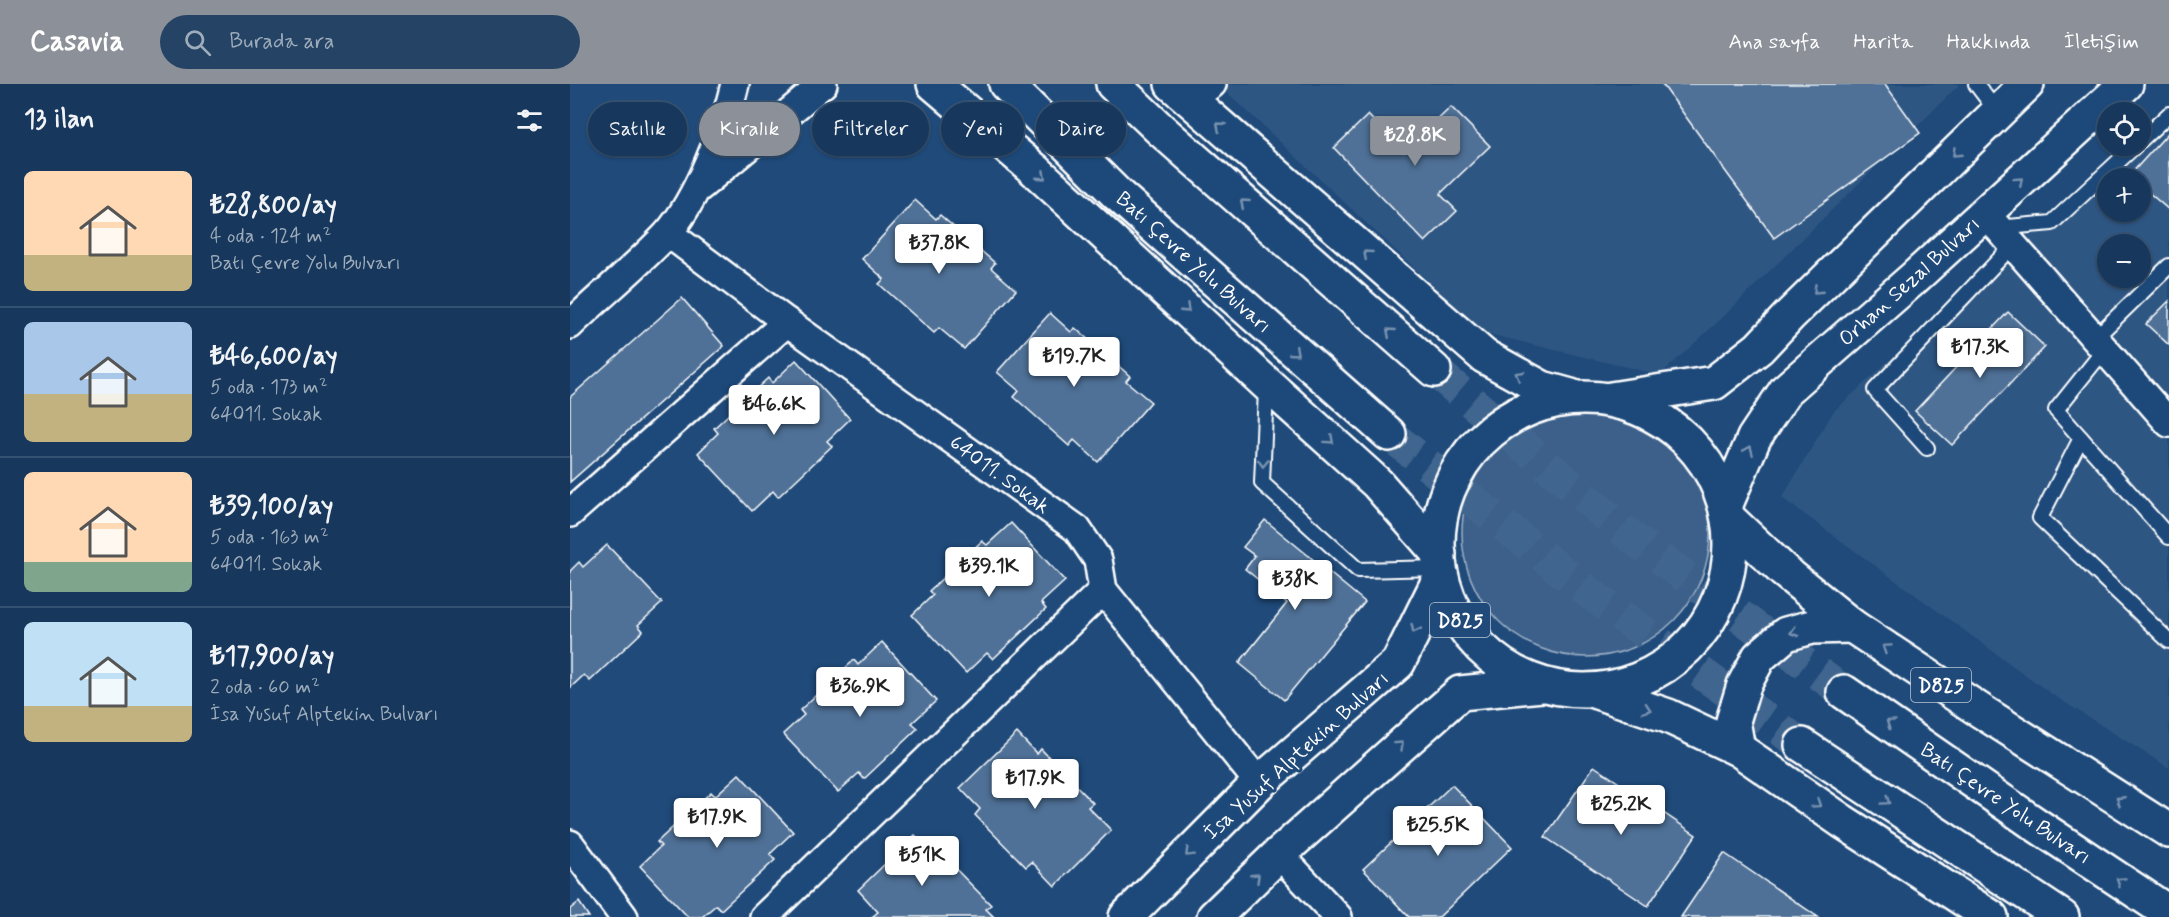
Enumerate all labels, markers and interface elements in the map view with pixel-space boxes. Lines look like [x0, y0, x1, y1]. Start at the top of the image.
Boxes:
search box [160, 15, 580, 69]
text: Casavia [30, 24, 124, 61]
icon: search [181, 26, 214, 59]
text: Burada ara [229, 28, 334, 56]
text: Ana sayfa [1728, 28, 1820, 56]
text: Harita [1853, 28, 1913, 56]
text: Hakkında [1946, 28, 2031, 56]
text: İletişim [2064, 28, 2139, 56]
chip: Satılık [588, 102, 687, 156]
chip: Kiralık [699, 102, 800, 156]
chip: Filtreler [812, 102, 929, 156]
chip: Yeni [941, 102, 1024, 156]
chip: Daire [1036, 102, 1126, 156]
map controls [2097, 102, 2151, 288]
button: locate [2097, 102, 2151, 156]
text: 13 ilan [24, 103, 94, 137]
icon: filters [513, 104, 546, 137]
pin: ₺28.8K [1366, 116, 1464, 167]
one-way arrow [1216, 122, 1227, 133]
text: ₺28.8K [1384, 122, 1446, 149]
one-way arrow [1953, 146, 1964, 157]
button: + [2097, 168, 2151, 222]
one-way arrow [1036, 169, 1046, 180]
one-way arrow [2012, 178, 2023, 189]
street label: Batı Çevre Yolu Bulvarı [1110, 185, 1277, 340]
text: ₺28,800/ay [210, 189, 337, 223]
icon: home [72, 195, 144, 267]
one-way arrow [1240, 199, 1251, 210]
street label: Orhan Sezal Bulvarı [1833, 211, 1987, 353]
text: 4 oda · 124 m² [210, 223, 331, 250]
pin: ₺37.8K [890, 224, 988, 275]
text: ₺37.8K [909, 230, 969, 257]
button: − [2097, 234, 2151, 288]
text: Batı Çevre Yolu Bulvarı [210, 250, 401, 277]
one-way arrow [1363, 250, 1374, 261]
one-way arrow [1813, 282, 1824, 293]
one-way arrow [1179, 302, 1189, 313]
one-way arrow [1386, 328, 1397, 339]
pin: ₺17.3K [1931, 328, 2029, 379]
text: ₺17.3K [1951, 334, 2009, 361]
pin: ₺19.7K [1025, 337, 1123, 388]
text: ₺46,600/ay [210, 340, 338, 374]
text: ₺19.7K [1043, 343, 1105, 370]
one-way arrow [1289, 345, 1299, 356]
icon: home [72, 346, 144, 418]
one-way arrow [1515, 371, 1525, 382]
text: 5 oda · 173 m² [210, 374, 328, 401]
pin: ₺46.6K [725, 385, 823, 436]
text: ₺46.6K [743, 391, 805, 418]
text: 64011. Sokak [210, 401, 322, 428]
street label: 64011. Sokak [944, 429, 1055, 521]
one-way arrow [1323, 433, 1333, 444]
one-way arrow [1742, 446, 1754, 457]
one-way arrow [1257, 459, 1270, 468]
text: ₺39,100/ay [210, 490, 333, 524]
icon: home [72, 496, 144, 568]
text: 5 oda · 163 m² [210, 524, 329, 551]
pin: ₺39.1K [940, 547, 1038, 598]
text: 64011. Sokak [210, 551, 322, 578]
text: ₺39.1K [959, 553, 1019, 580]
pin: ₺38K [1259, 560, 1331, 611]
text: ₺38K [1272, 566, 1318, 593]
road number: D825 [1430, 603, 1490, 637]
one-way arrow [1411, 622, 1422, 633]
one-way arrow [1789, 625, 1800, 637]
text: ₺17,900/ay [210, 640, 334, 674]
one-way arrow [1881, 644, 1892, 655]
icon: home [72, 646, 144, 718]
street label: İsa Yusuf Alptekin Bulvarı [1198, 665, 1395, 846]
pin: ₺36.9K [811, 667, 909, 718]
road number: D825 [1911, 668, 1971, 702]
text: ₺36.9K [830, 673, 890, 700]
text: 2 oda · 60 m² [210, 674, 320, 701]
text: İsa Yusuf Alptekin Bulvarı [210, 701, 439, 728]
one-way arrow [1641, 702, 1652, 715]
one-way arrow [1886, 719, 1897, 730]
street label: Batı Çevre Yolu Bulvarı [1915, 736, 2096, 871]
one-way arrow [1393, 741, 1404, 752]
pin: ₺17.9K [986, 759, 1084, 810]
text: ₺17.9K [1006, 765, 1064, 792]
pin: ₺25.2K [1572, 785, 1670, 836]
text: ₺25.2K [1591, 791, 1651, 818]
one-way arrow [1879, 794, 1890, 805]
one-way arrow [2116, 795, 2126, 807]
one-way arrow [1810, 797, 1821, 808]
pin: ₺17.9K [668, 798, 766, 849]
text: ₺17.9K [688, 804, 746, 831]
pin: ₺25.5K [1389, 806, 1487, 857]
text: ₺25.5K [1407, 812, 1469, 839]
pin: ₺51K [886, 836, 958, 887]
text: ₺51K [899, 842, 945, 869]
one-way arrow [1186, 846, 1197, 857]
one-way arrow [1248, 873, 1259, 884]
one-way arrow [2116, 877, 2127, 888]

